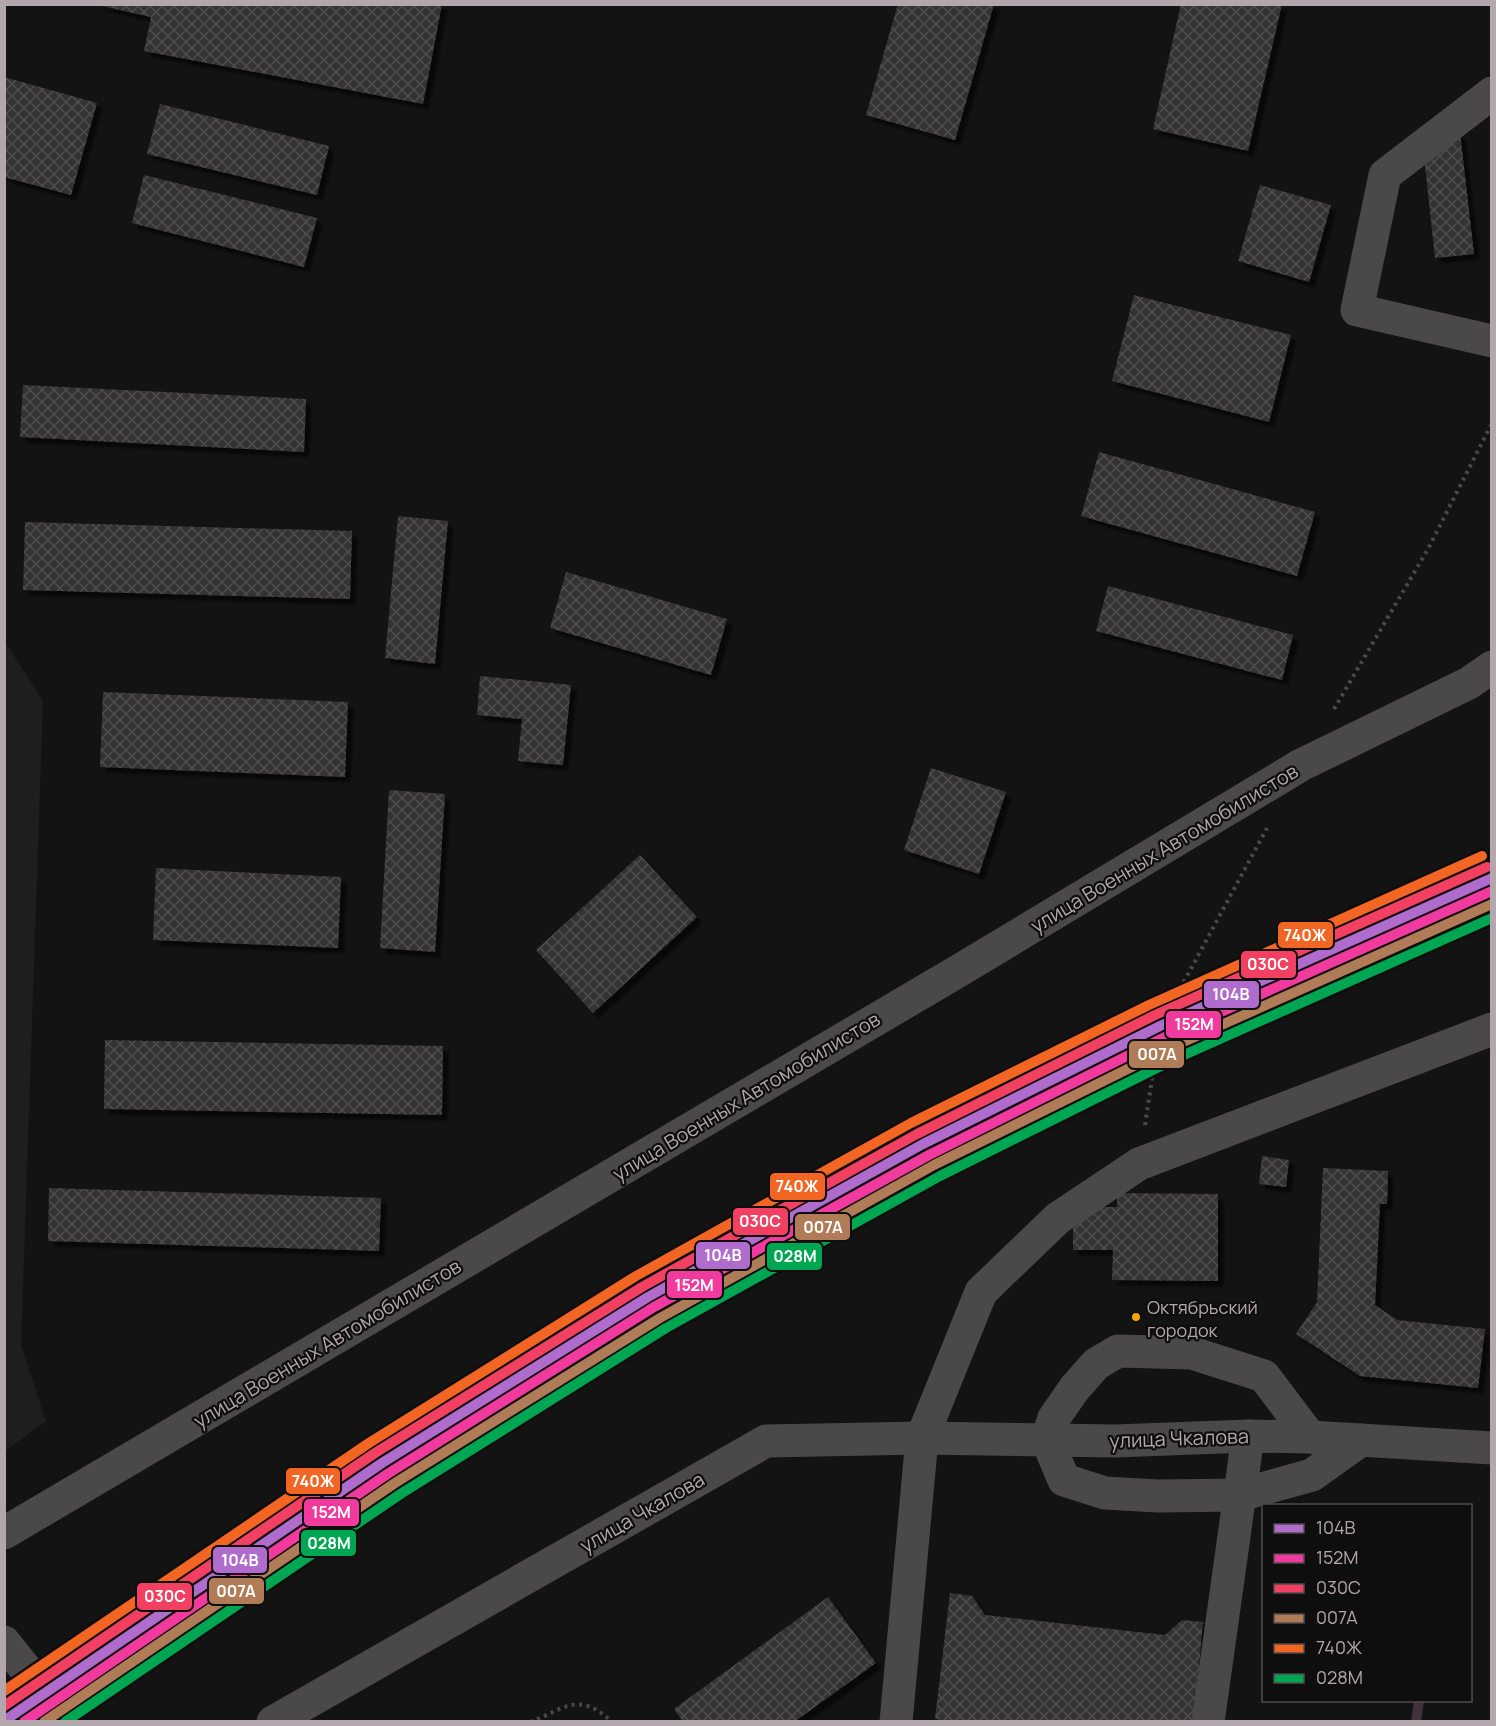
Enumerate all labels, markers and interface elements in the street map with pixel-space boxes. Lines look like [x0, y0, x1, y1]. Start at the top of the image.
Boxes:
street label: улица Военных Автомобилистов [1025, 757, 1303, 939]
line badge: 740Ж [1277, 921, 1334, 949]
text: 740Ж [1284, 924, 1327, 946]
line badge: 030C [1240, 950, 1297, 979]
text: 030C [1247, 953, 1289, 975]
line badge: 104В [1203, 980, 1260, 1009]
text: 104В [1212, 983, 1250, 1005]
street label: улица Военных Автомобилистов [607, 1005, 885, 1187]
line badge: 152М [1165, 1010, 1222, 1039]
text: 152М [1174, 1013, 1214, 1035]
line badge: 007А [1128, 1040, 1185, 1069]
text: 007А [1137, 1043, 1177, 1065]
line badge: 740Ж [769, 1172, 826, 1201]
text: 740Ж [776, 1175, 819, 1197]
line badge: 030C [732, 1207, 789, 1236]
text: 030C [739, 1210, 781, 1232]
line badge: 007А [794, 1213, 851, 1241]
text: 007А [803, 1216, 843, 1238]
line badge: 104В [695, 1241, 751, 1270]
line badge: 028М [766, 1242, 823, 1271]
text: 104В [704, 1244, 742, 1266]
text: 028М [773, 1245, 817, 1267]
street label: улица Военных Автомобилистов [188, 1252, 466, 1434]
line badge: 152М [666, 1270, 723, 1299]
text: 152М [674, 1274, 714, 1296]
place label: Октябрьский городок [1147, 1295, 1258, 1342]
marker: Октябрьский городок [1130, 1311, 1142, 1323]
street label: улица Чкалова [1109, 1422, 1249, 1454]
street label: улица Чкалова [575, 1465, 709, 1559]
line badge: 740Ж [285, 1467, 341, 1495]
text: 740Ж [292, 1470, 335, 1492]
line badge: 152М [303, 1498, 360, 1527]
text: 152М [311, 1501, 351, 1523]
legend [1262, 1504, 1472, 1702]
text: 104В [1316, 1515, 1356, 1539]
line badge: 028М [300, 1529, 357, 1557]
text: 028М [307, 1532, 351, 1554]
text: 152М [1316, 1545, 1358, 1569]
line badge: 104В [212, 1546, 268, 1574]
text: 104В [221, 1549, 259, 1571]
text: 030C [1316, 1575, 1361, 1599]
line badge: 007А [208, 1577, 265, 1605]
text: 007А [216, 1580, 256, 1602]
line badge: 030C [136, 1582, 193, 1611]
text: 030C [144, 1585, 186, 1607]
text: 007А [1316, 1605, 1358, 1629]
text: 740Ж [1316, 1635, 1362, 1659]
text: 028М [1316, 1665, 1363, 1689]

